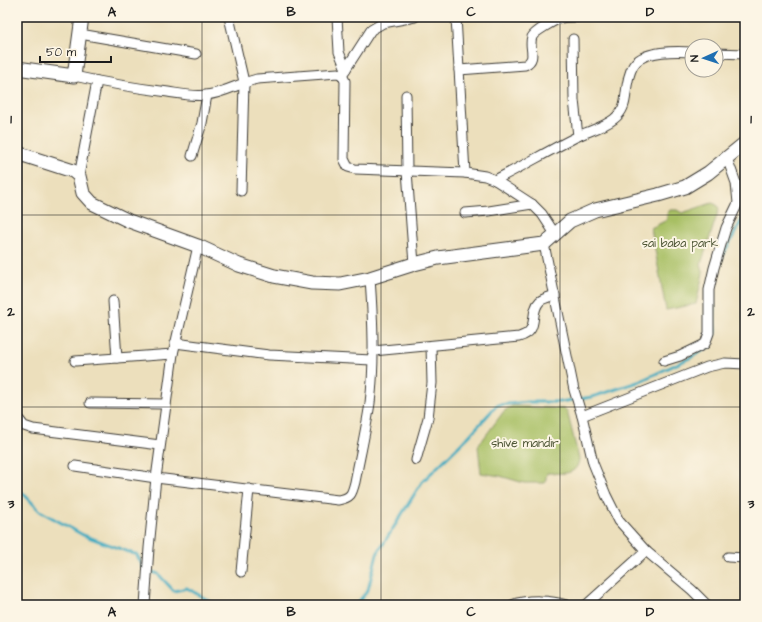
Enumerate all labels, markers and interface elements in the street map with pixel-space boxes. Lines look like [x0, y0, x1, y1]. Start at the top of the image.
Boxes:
text: A [108, 3, 117, 21]
text: B [286, 3, 296, 21]
text: C [466, 3, 476, 21]
text: D [646, 3, 655, 21]
scale bar [40, 38, 111, 64]
north arrow [684, 38, 724, 78]
text: 50 m [46, 44, 77, 61]
text: N [687, 55, 702, 62]
text: 1 [10, 110, 12, 128]
text: 1 [750, 110, 752, 128]
park label: sai baba park [642, 235, 719, 252]
text: 2 [6, 303, 15, 321]
text: 2 [746, 303, 755, 321]
park label: shive mandir [491, 435, 559, 452]
text: 3 [7, 495, 15, 513]
text: 3 [747, 495, 755, 513]
text: A [108, 603, 117, 621]
text: B [286, 603, 296, 621]
text: C [466, 603, 476, 621]
text: D [646, 603, 655, 621]

